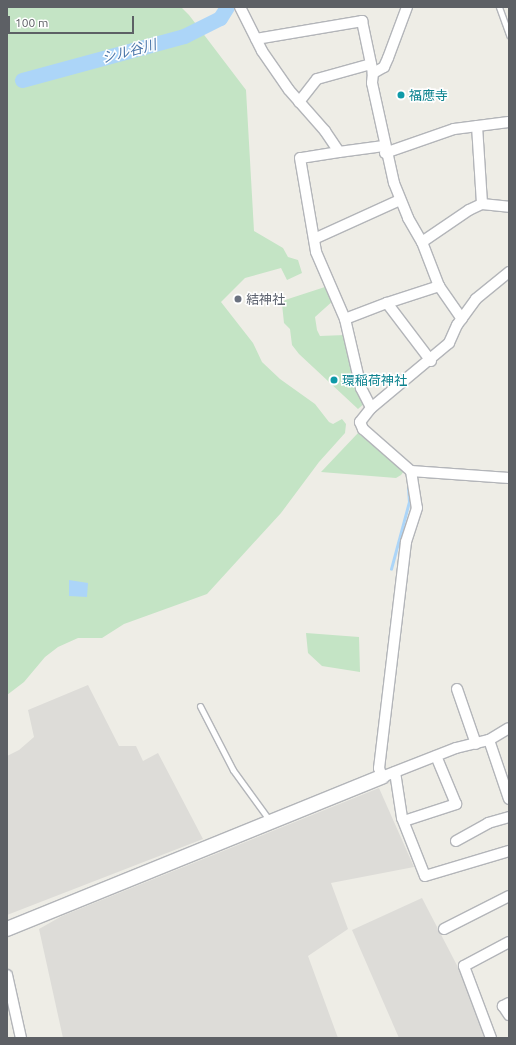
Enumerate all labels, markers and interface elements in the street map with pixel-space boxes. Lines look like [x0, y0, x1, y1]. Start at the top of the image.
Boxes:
scale bar [10, 8, 136, 34]
text: 100 m [15, 16, 48, 29]
water label: シル谷川 [100, 36, 158, 66]
place label: 福應寺 [409, 87, 448, 103]
marker: 福應寺 [396, 90, 406, 100]
place label: 結神社 [246, 291, 285, 307]
marker: 結神社 [233, 294, 243, 304]
place label: 環稲荷神社 [342, 372, 407, 388]
marker: 環稲荷神社 [329, 375, 339, 385]

